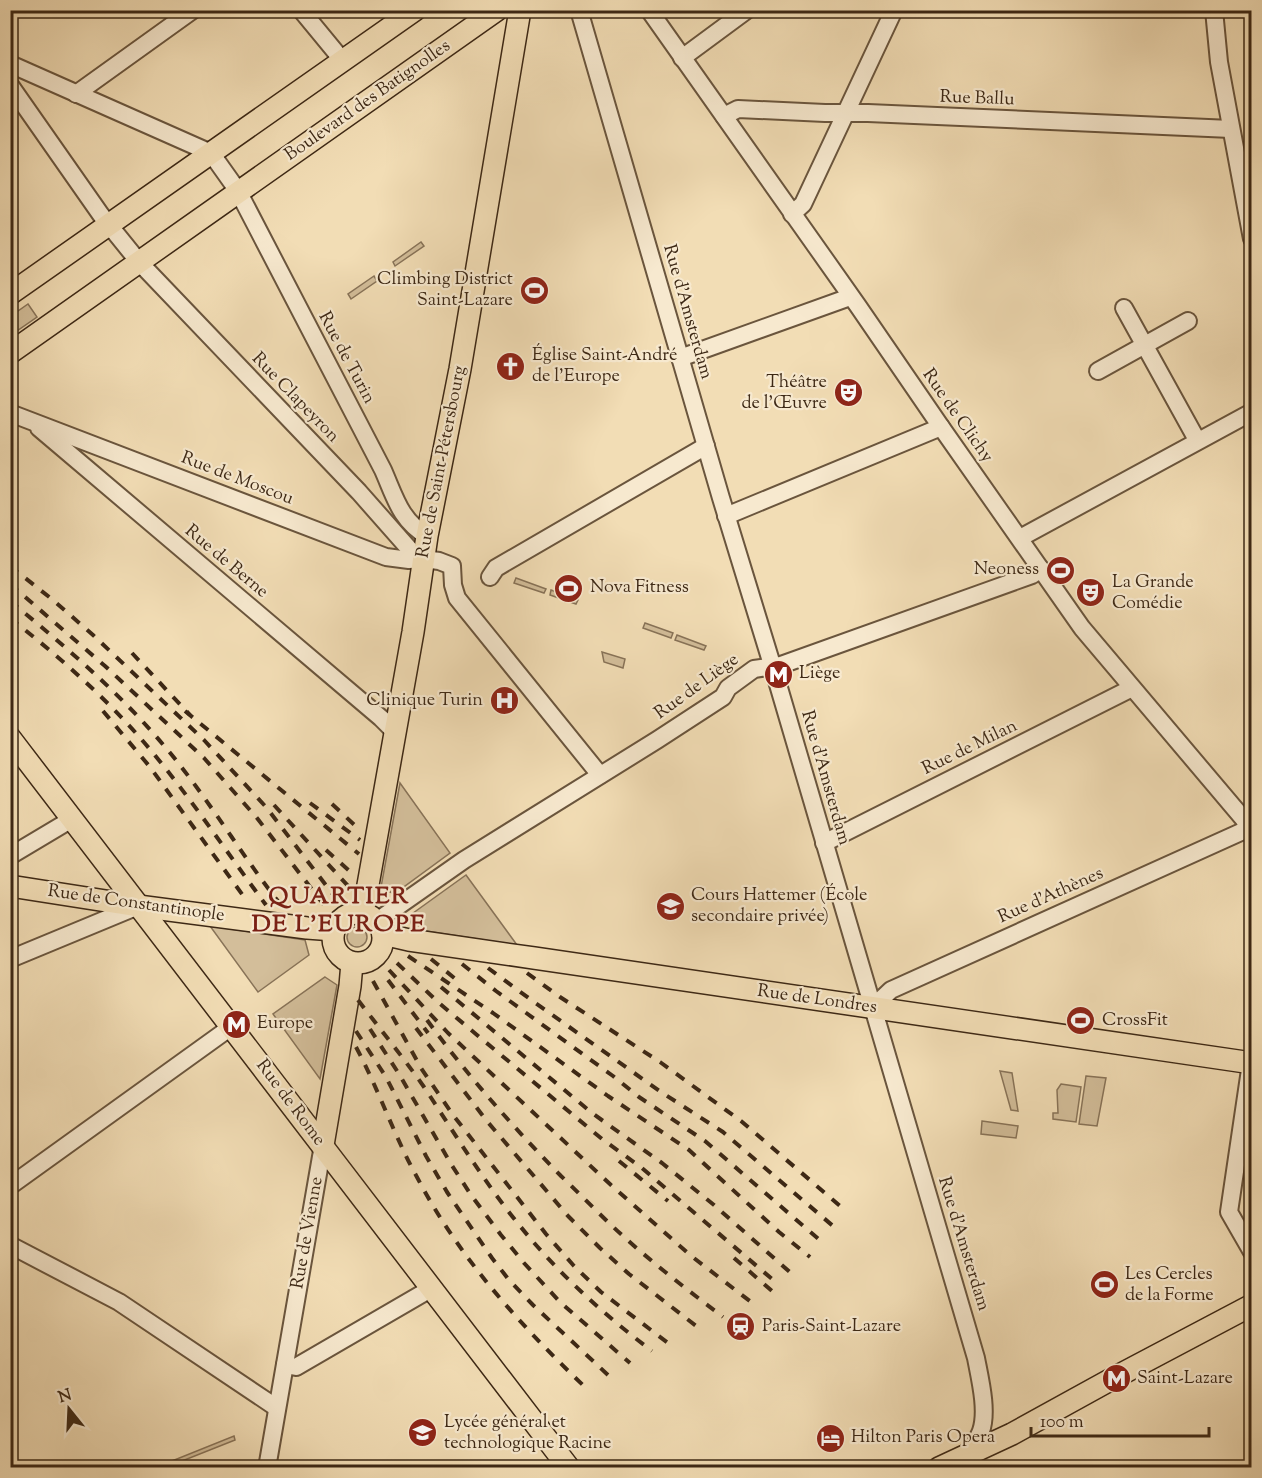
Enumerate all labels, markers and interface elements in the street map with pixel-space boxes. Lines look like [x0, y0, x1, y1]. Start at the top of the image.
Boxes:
street label: Boulevard des Batignolles [280, 34, 456, 168]
street label: Rue Ballu [939, 85, 1015, 113]
street label: Rue d'Amsterdam [655, 242, 719, 382]
place label: Climbing District Saint-Lazare [377, 267, 513, 314]
sports icon: Climbing District Saint-Lazare [518, 274, 550, 306]
street label: Rue de Turin [311, 307, 381, 409]
place label: Église Saint-André de l'Europe [532, 343, 677, 390]
street label: Rue Clapeyron [245, 347, 345, 449]
church icon: Église Saint-André de l'Europe [495, 350, 527, 382]
street label: Rue de Saint-Pétersbourg [411, 363, 473, 560]
street label: Rue de Clichy [915, 364, 999, 468]
place label: Théâtre de l'Œuvre [742, 370, 827, 417]
theatre icon: Théâtre de l'Œuvre [832, 377, 864, 409]
street label: Rue de Moscou [177, 446, 297, 512]
street label: Rue de Berne [178, 519, 274, 605]
sports icon: Neoness [1044, 554, 1076, 586]
place label: Neoness [974, 557, 1039, 583]
place label: La Grande Comédie [1112, 570, 1194, 617]
sports icon: Nova Fitness [553, 572, 585, 604]
place label: Nova Fitness [590, 575, 689, 601]
theatre icon: La Grande Comédie [1075, 577, 1107, 609]
street label: Rue de Liège [649, 648, 745, 726]
metro station icon: Liège [762, 658, 794, 690]
place label: Liège [799, 661, 840, 687]
hospital icon: Clinique Turin [488, 685, 520, 717]
place label: Clinique Turin [366, 688, 483, 714]
street label: Rue d'Amsterdam [793, 708, 857, 848]
street label: Rue de Milan [918, 714, 1022, 782]
street label: Rue d'Athènes [994, 861, 1108, 931]
street label: Rue de Constantinople [46, 879, 226, 929]
district label: QUARTIER DE L'EUROPE [252, 880, 426, 942]
place label: Cours Hattemer (École secondaire privée) [691, 883, 867, 930]
school or university icon: Cours Hattemer (École secondaire privée) [654, 890, 686, 922]
street label: Rue de Londres [755, 979, 879, 1021]
sports icon: CrossFit [1065, 1005, 1097, 1037]
metro station icon: Europe [220, 1008, 252, 1040]
place label: CrossFit [1102, 1008, 1168, 1034]
place label: Europe [257, 1011, 313, 1037]
street label: Rue de Rome [249, 1054, 331, 1152]
street label: Rue d'Amsterdam [930, 1174, 996, 1314]
street label: Rue de Vienne [285, 1175, 331, 1291]
place label: Les Cercles de la Forme [1125, 1262, 1214, 1309]
sports icon: Les Cercles de la Forme [1088, 1269, 1120, 1301]
station icon: Paris-Saint-Lazare [725, 1311, 757, 1343]
place label: Paris-Saint-Lazare [762, 1314, 901, 1340]
metro station icon: Saint-Lazare [1100, 1363, 1132, 1395]
place label: Saint-Lazare [1137, 1366, 1233, 1392]
north arrow [39, 1379, 99, 1439]
text: N [56, 1384, 75, 1410]
scale bar [1031, 1400, 1210, 1438]
place label: Lycée général et technologique Racine [444, 1410, 611, 1457]
text: 100 m [1040, 1410, 1084, 1436]
school or university icon: Lycée général et technologique Racine [407, 1417, 439, 1449]
hotel icon: Hilton Paris Opera [814, 1422, 846, 1454]
place label: Hilton Paris Opera [851, 1425, 995, 1451]

